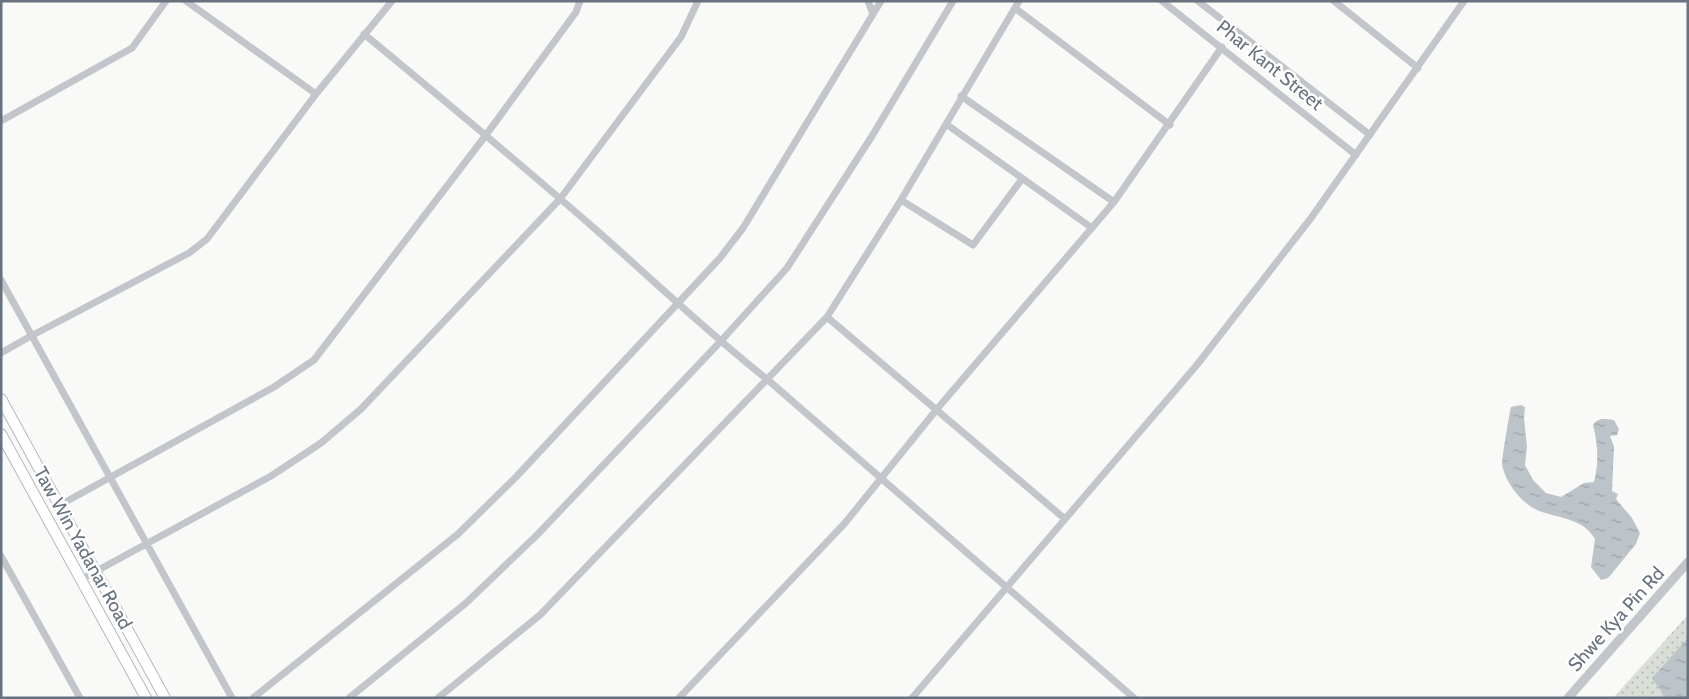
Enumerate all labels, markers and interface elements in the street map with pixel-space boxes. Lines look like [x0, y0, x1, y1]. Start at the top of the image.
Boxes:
street label: Phar Kant Street [1212, 15, 1328, 115]
street label: Taw Win Yadanar Road [29, 463, 137, 633]
street label: Shwe Kya Pin Rd [1563, 562, 1669, 676]

